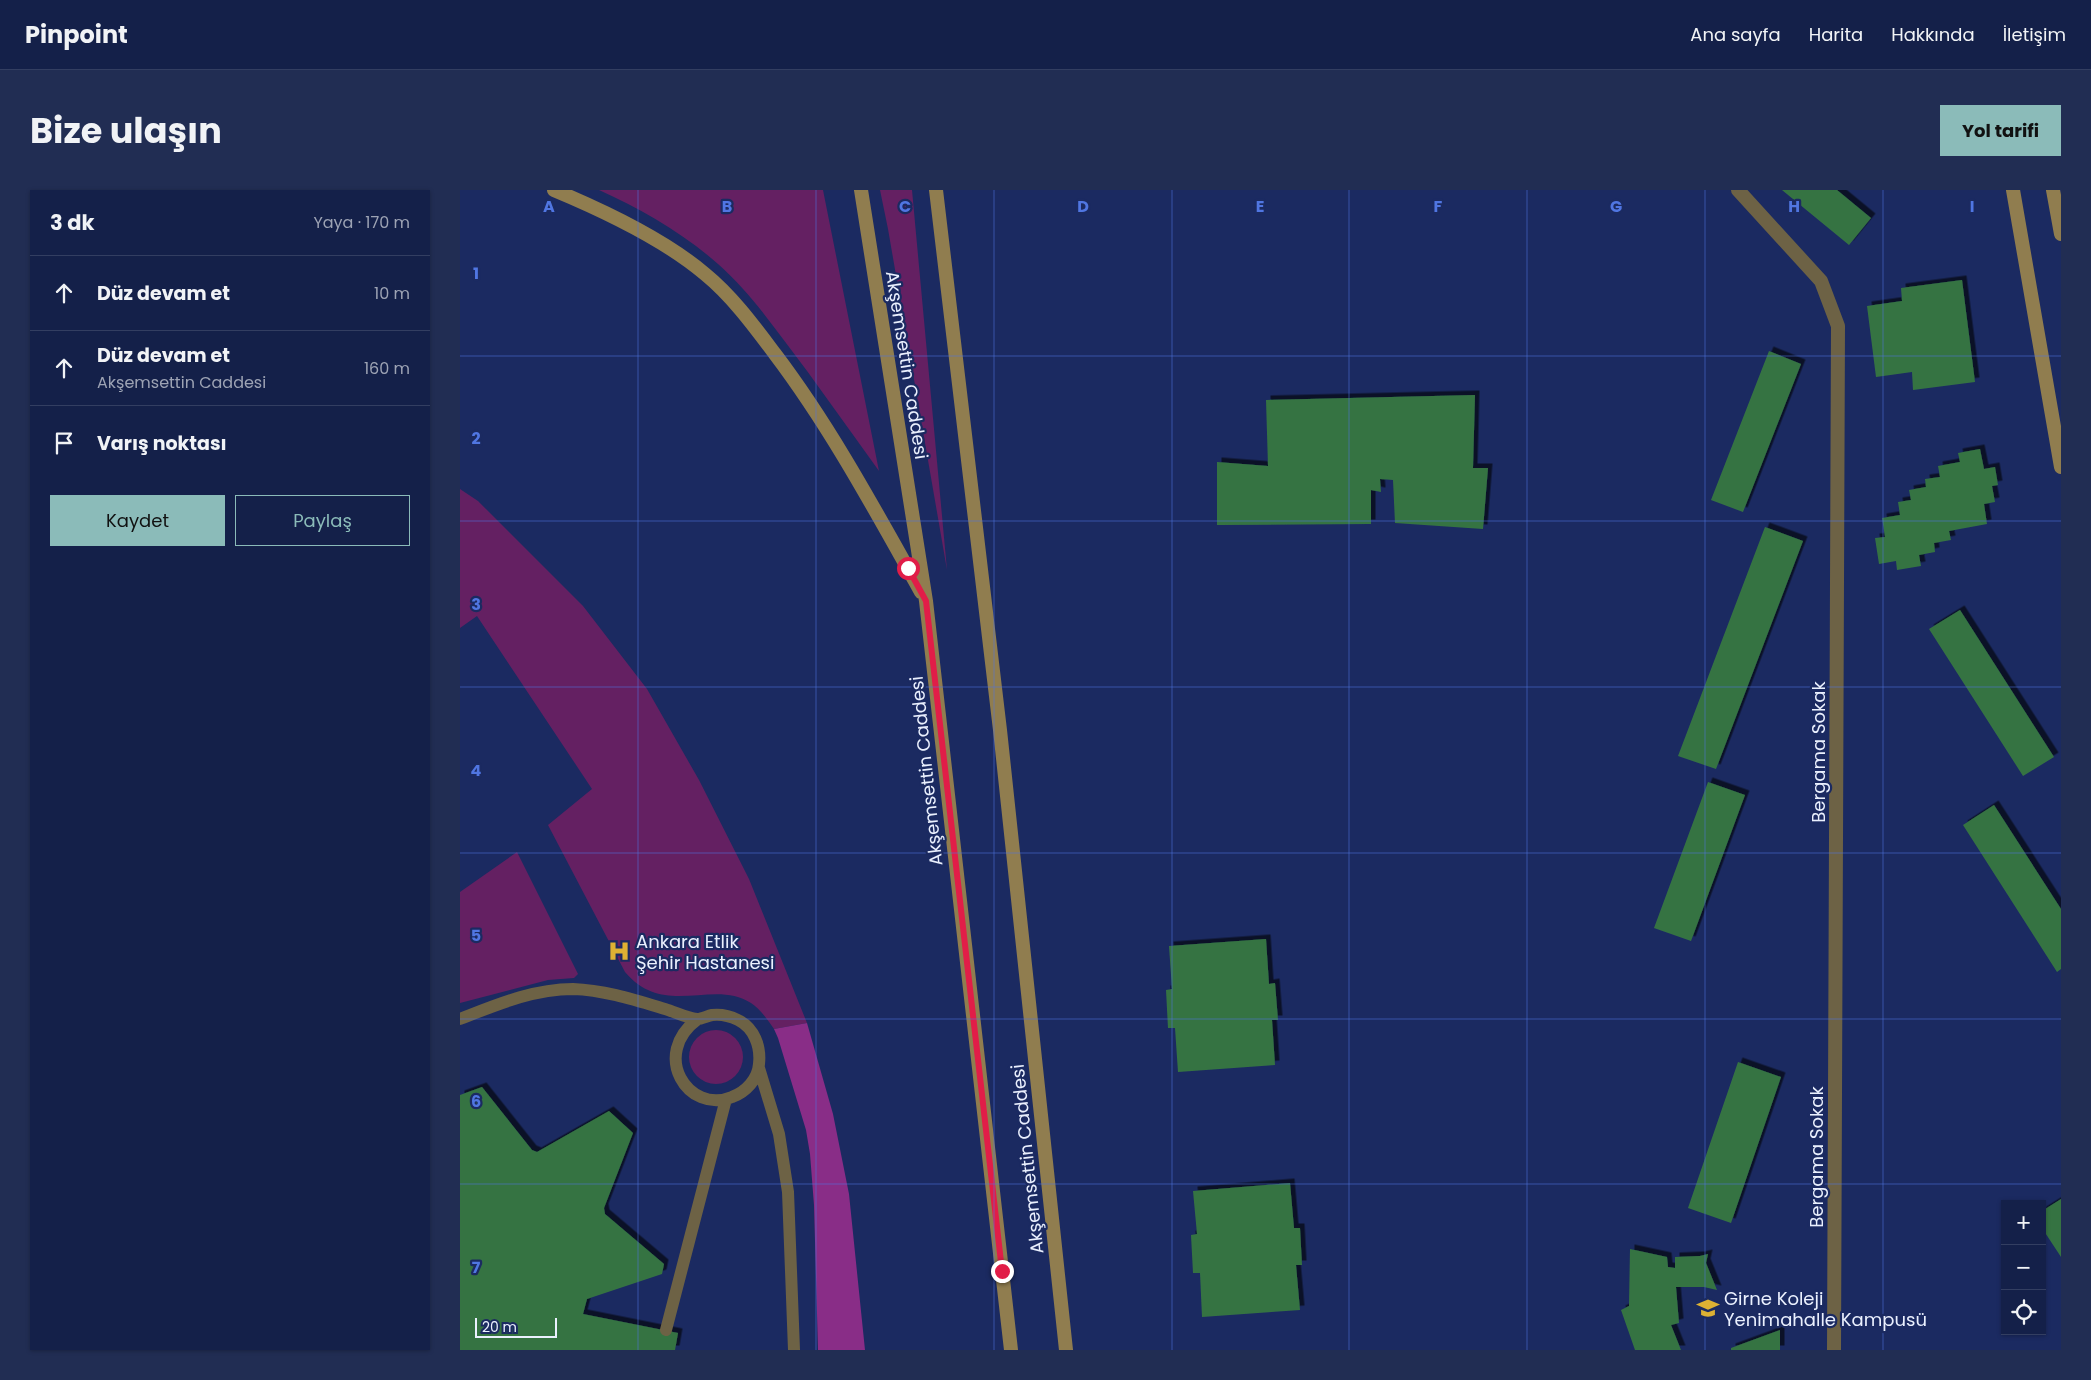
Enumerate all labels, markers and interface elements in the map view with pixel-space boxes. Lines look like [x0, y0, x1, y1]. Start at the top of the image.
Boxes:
text: Pinpoint [25, 18, 128, 51]
text: Ana sayfa [1690, 22, 1781, 47]
text: Harita [1809, 22, 1863, 47]
text: Hakkında [1891, 22, 1975, 47]
text: İletişim [2003, 22, 2066, 47]
button: Yol tarifi [1940, 105, 2061, 156]
text: Bize ulaşın [30, 106, 222, 155]
text: A [543, 195, 555, 218]
text: B [722, 195, 732, 218]
text: C [899, 195, 911, 218]
text: D [1077, 195, 1089, 218]
text: E [1256, 195, 1264, 218]
text: F [1434, 195, 1443, 218]
text: G [1610, 195, 1622, 218]
text: H [1788, 195, 1800, 218]
text: I [1970, 195, 1974, 218]
text: 3 dk [50, 208, 94, 237]
text: Yaya · 170 m [313, 211, 410, 234]
text: 1 [473, 262, 479, 285]
street label: Akşemsettin Caddesi [880, 269, 934, 461]
icon: ahead [50, 279, 78, 307]
text: Düz devam et [97, 280, 230, 307]
text: 10 m [374, 282, 410, 305]
text: Düz devam et [97, 342, 230, 369]
icon: ahead [50, 354, 78, 382]
text: 160 m [364, 357, 410, 380]
text: Akşemsettin Caddesi [97, 371, 266, 394]
text: 2 [471, 427, 481, 450]
icon: arrive [50, 429, 78, 457]
text: Varış noktası [97, 430, 227, 457]
button: Kaydet [50, 495, 225, 546]
button: Paylaş [235, 495, 410, 546]
route start [897, 557, 920, 580]
text: 3 [471, 593, 481, 616]
street label: Akşemsettin Caddesi [904, 675, 948, 867]
street label: Bergama Sokak [1806, 681, 1831, 823]
text: 4 [471, 759, 482, 782]
text: 5 [471, 924, 481, 947]
place label: Ankara Etlik Şehir Hastanesi [636, 929, 774, 975]
hospital icon: Ankara Etlik Şehir Hastanesi [606, 938, 632, 964]
street label: Akşemsettin Caddesi [1005, 1063, 1049, 1255]
street label: Bergama Sokak [1804, 1086, 1829, 1228]
text: 6 [471, 1090, 481, 1113]
map controls [2001, 1200, 2046, 1335]
button: + [2001, 1200, 2046, 1245]
button: − [2001, 1245, 2046, 1290]
text: 7 [472, 1256, 481, 1279]
route end [991, 1260, 1014, 1283]
place label: Girne Koleji Yenimahalle Kampusü [1724, 1286, 1927, 1332]
button: locate [2001, 1290, 2046, 1335]
school or university icon: Girne Koleji Yenimahalle Kampusü [1695, 1295, 1721, 1321]
scale bar [475, 1315, 558, 1338]
text: 20 m [482, 1317, 517, 1337]

